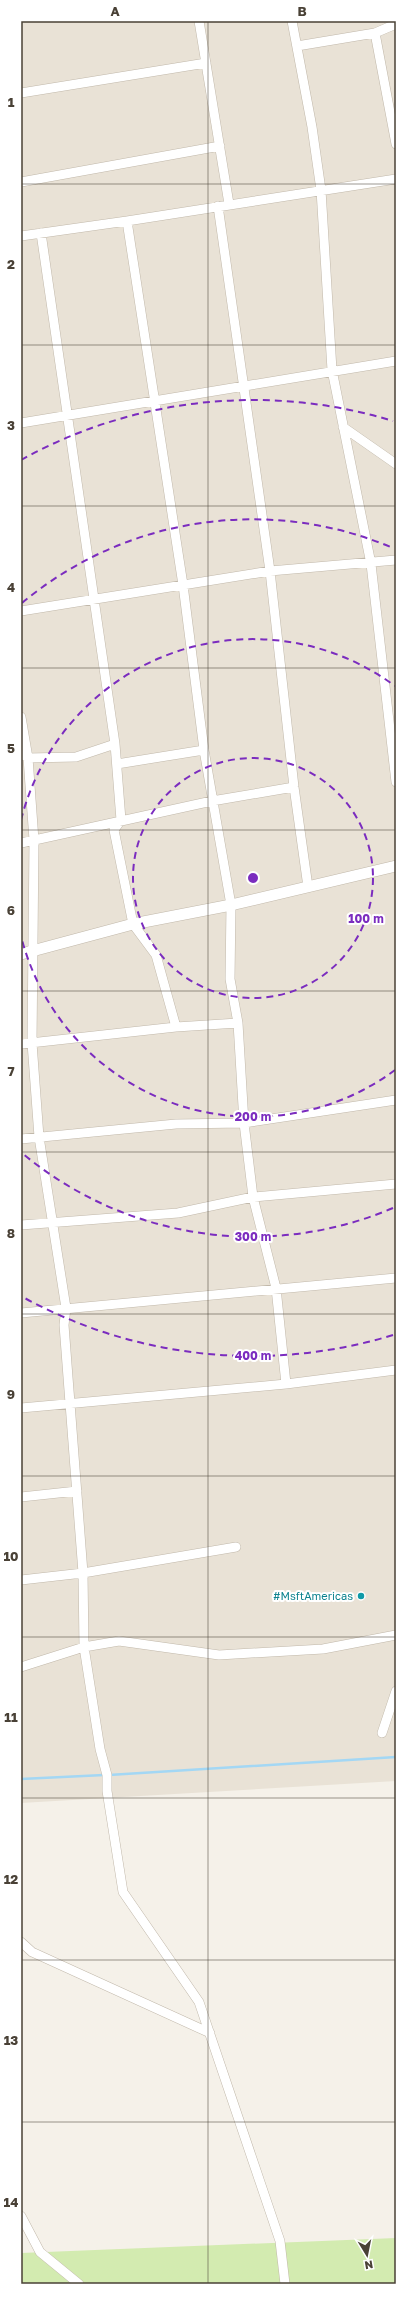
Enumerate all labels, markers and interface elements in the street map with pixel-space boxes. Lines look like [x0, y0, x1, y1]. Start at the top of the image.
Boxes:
text: A [110, 3, 120, 19]
text: B [297, 3, 307, 19]
text: 1 [8, 94, 15, 110]
text: 2 [7, 256, 15, 272]
text: 3 [7, 417, 15, 433]
text: 4 [7, 579, 15, 595]
text: 5 [7, 740, 15, 756]
centre of rings [246, 871, 260, 885]
text: 6 [7, 902, 15, 918]
text: 100 m [348, 911, 384, 926]
text: 7 [7, 1063, 15, 1079]
text: 200 m [235, 1109, 271, 1124]
text: 8 [7, 1225, 15, 1241]
text: 300 m [235, 1229, 271, 1244]
text: 400 m [235, 1348, 271, 1363]
text: 9 [7, 1386, 15, 1402]
text: 10 [3, 1548, 19, 1564]
place label: #MsftAmericas [273, 1589, 353, 1602]
marker: #MsftAmericas [356, 1591, 366, 1601]
text: 11 [4, 1709, 18, 1725]
text: 12 [4, 1871, 18, 1887]
text: 13 [4, 2032, 18, 2048]
text: 14 [4, 2194, 18, 2210]
north arrow [347, 2235, 387, 2275]
text: N [364, 2258, 374, 2272]

